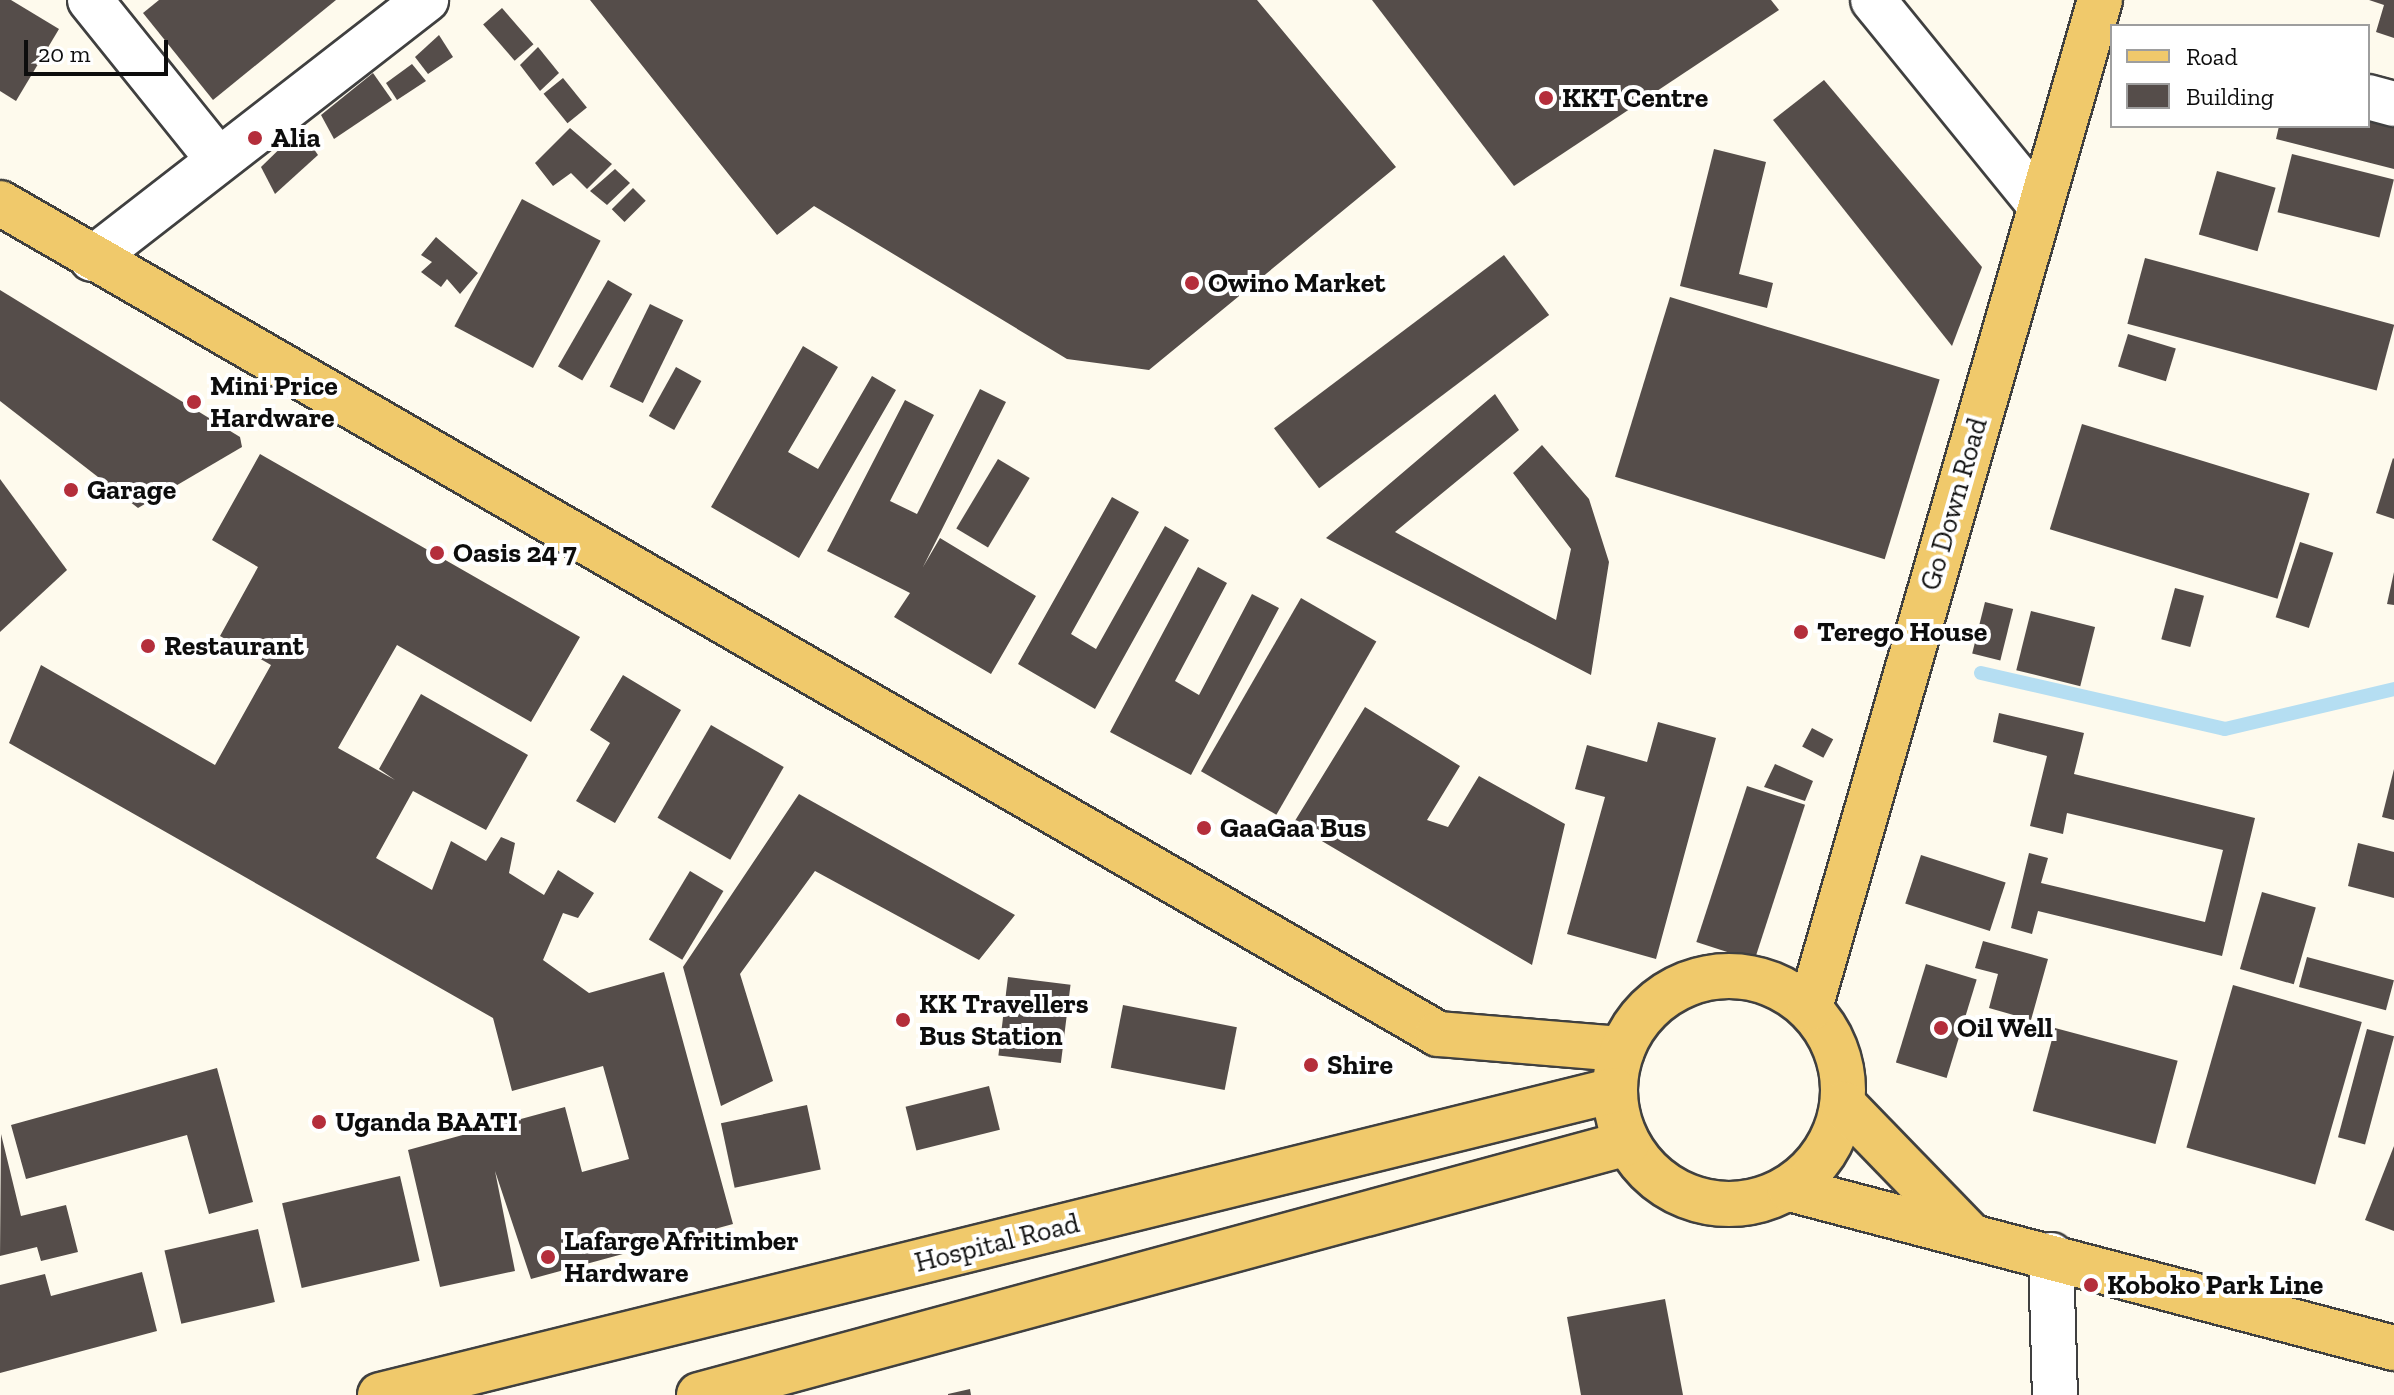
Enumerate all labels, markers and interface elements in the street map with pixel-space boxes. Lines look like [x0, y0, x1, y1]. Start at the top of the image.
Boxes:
scale bar [28, 24, 172, 74]
legend [2110, 24, 2370, 128]
text: 20 m [38, 39, 90, 68]
text: Road [2186, 42, 2238, 71]
place label: KKT Centre [1562, 81, 1708, 115]
text: Building [2186, 82, 2274, 111]
marker: KKT Centre [1537, 89, 1555, 107]
place label: Alia [271, 121, 321, 155]
marker: Alia [246, 129, 264, 147]
place label: Owino Market [1208, 266, 1385, 300]
marker: Owino Market [1183, 274, 1201, 292]
place label: Mini Price Hardware [210, 369, 338, 435]
marker: Mini Price Hardware [185, 393, 203, 411]
street label: Go Down Road [1913, 414, 1995, 594]
place label: Garage [87, 473, 176, 507]
marker: Garage [62, 481, 80, 499]
place label: Oasis 24 7 [453, 536, 577, 570]
marker: Oasis 24 7 [428, 544, 446, 562]
place label: Terego House [1817, 615, 1987, 649]
marker: Terego House [1792, 623, 1810, 641]
place label: Restaurant [164, 629, 304, 663]
marker: Restaurant [139, 637, 157, 655]
place label: GaaGaa Bus [1220, 811, 1366, 845]
marker: GaaGaa Bus [1195, 819, 1213, 837]
place label: KK Travellers Bus Station [919, 987, 1089, 1053]
marker: KK Travellers Bus Station [894, 1011, 912, 1029]
place label: Oil Well [1957, 1011, 2054, 1045]
marker: Oil Well [1932, 1019, 1950, 1037]
place label: Shire [1327, 1048, 1393, 1082]
marker: Shire [1302, 1056, 1320, 1074]
place label: Uganda BAATI [335, 1105, 518, 1139]
marker: Uganda BAATI [310, 1113, 328, 1131]
street label: Hospital Road [911, 1206, 1083, 1280]
place label: Lafarge Afritimber Hardware [564, 1224, 799, 1290]
marker: Lafarge Afritimber Hardware [539, 1248, 557, 1266]
place label: Koboko Park Line [2107, 1268, 2323, 1302]
marker: Koboko Park Line [2082, 1276, 2100, 1294]

